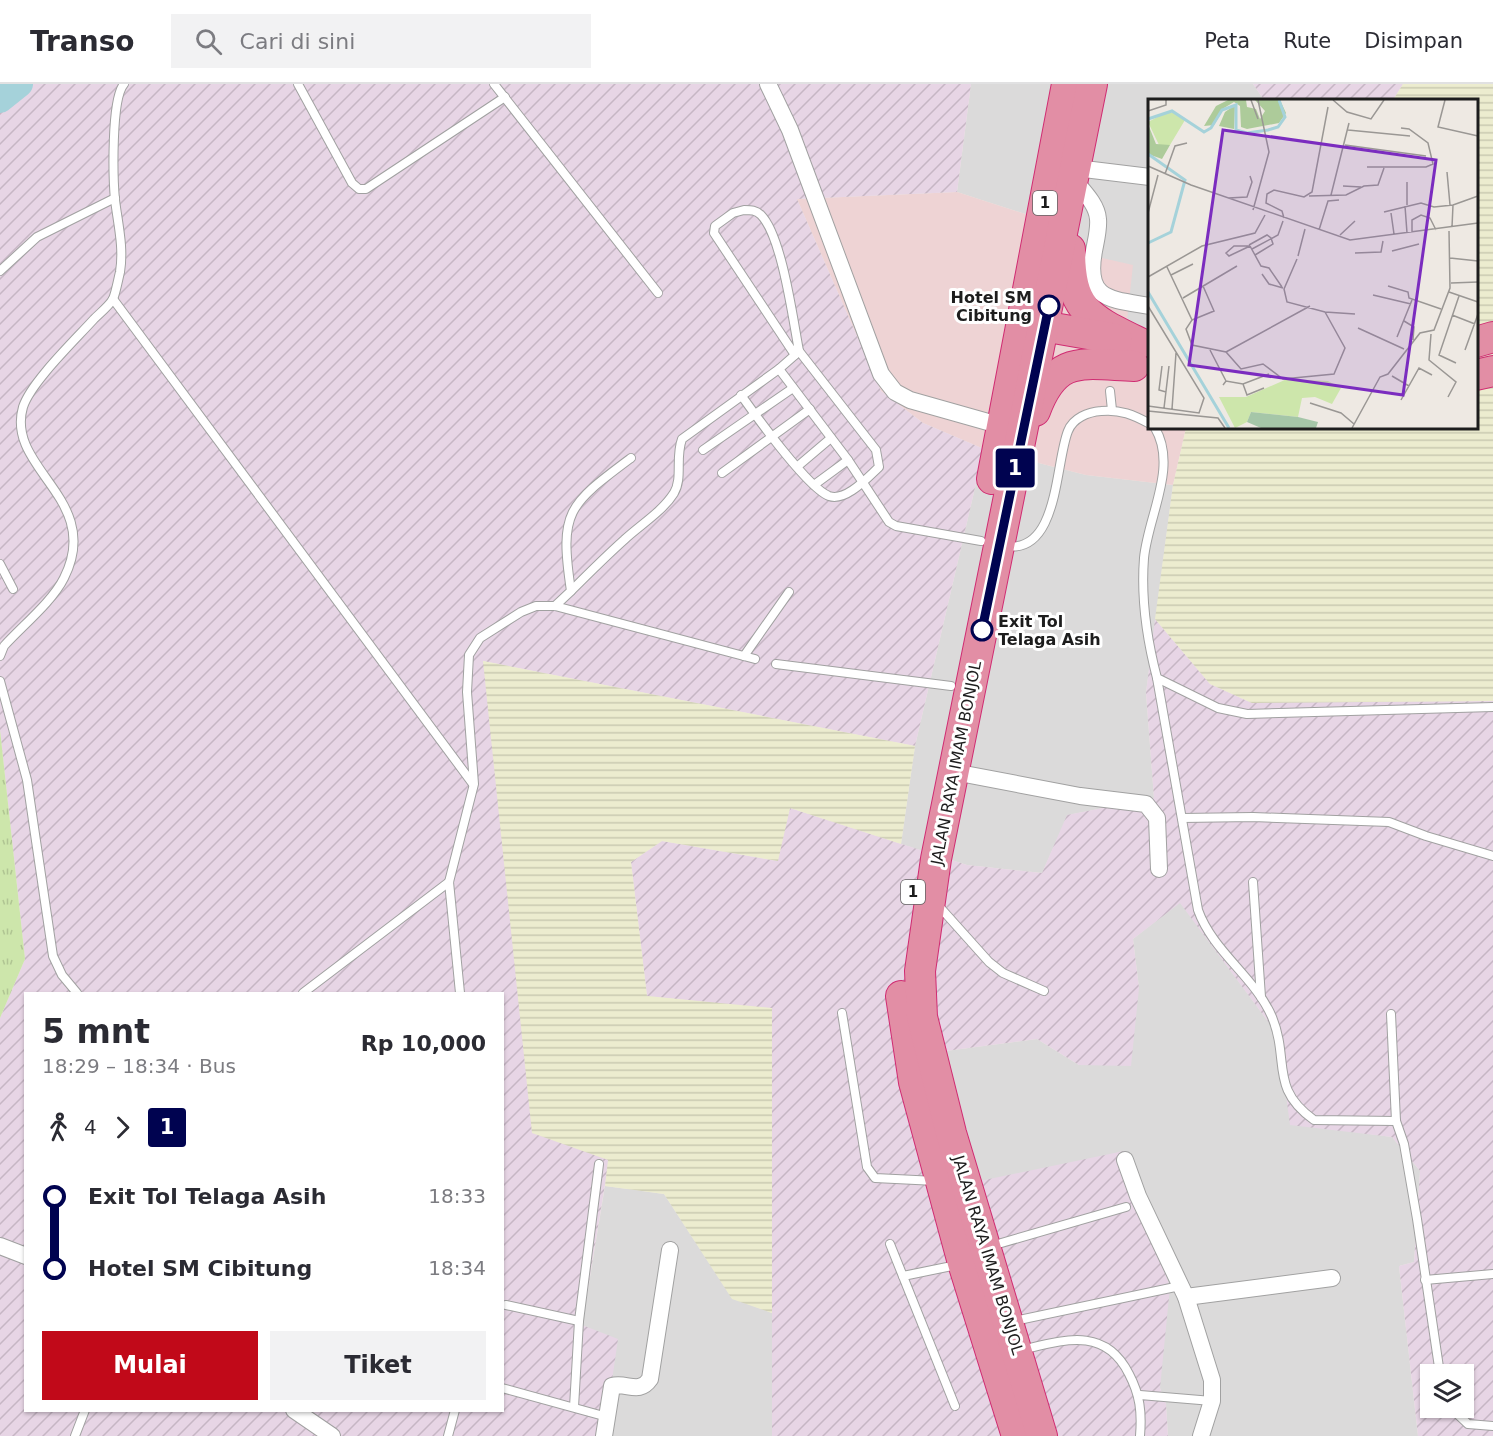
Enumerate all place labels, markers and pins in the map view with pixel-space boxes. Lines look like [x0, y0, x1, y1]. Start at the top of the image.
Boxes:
place label: Hotel SM Cibitung [951, 288, 1032, 325]
marker: Hotel SM Cibitung [1038, 295, 1060, 317]
place label: Exit Tol Telaga Asih [998, 612, 1101, 649]
marker: Exit Tol Telaga Asih [971, 619, 993, 641]

